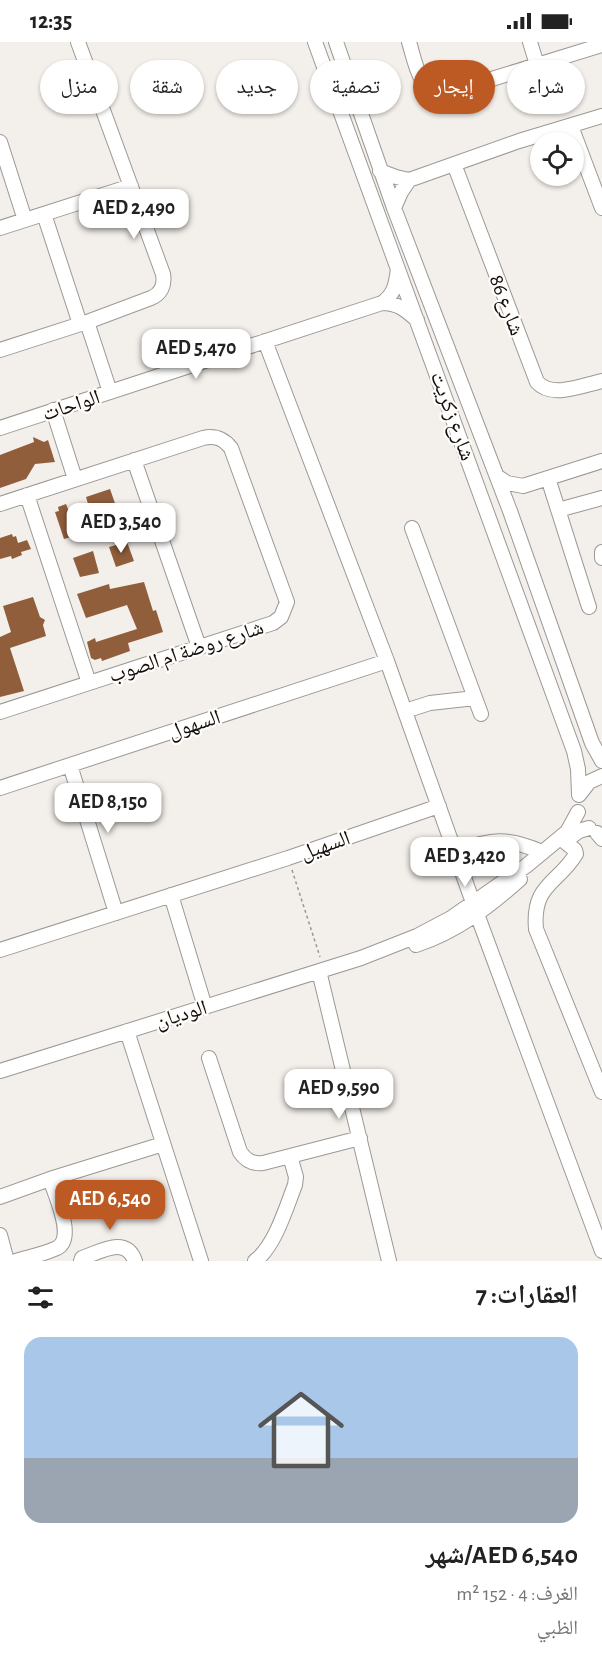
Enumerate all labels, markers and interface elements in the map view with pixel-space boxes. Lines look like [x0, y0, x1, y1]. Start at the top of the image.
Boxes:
text: 12:35 [30, 10, 72, 32]
chip: منزل [40, 60, 118, 114]
chip: شقة [130, 60, 204, 114]
chip: جديد [216, 60, 298, 114]
chip: تصفية [310, 60, 401, 114]
chip: إيجار [413, 60, 495, 114]
chip: شراء [507, 60, 585, 114]
map controls [530, 132, 584, 186]
button: locate [530, 132, 584, 186]
pin: AED 2,490 [65, 189, 203, 240]
text: AED 2,490 [93, 198, 175, 218]
street label: شارع 86 [484, 272, 528, 339]
pin: AED 5,470 [127, 329, 265, 380]
text: AED 5,470 [156, 338, 236, 358]
street label: شارع زكريت [425, 369, 478, 464]
street label: الواحات [40, 386, 103, 425]
pin: AED 3,540 [52, 503, 190, 554]
text: AED 3,540 [81, 512, 161, 532]
street label: شارع روضة ام الصوب [106, 617, 267, 689]
street label: السهول [165, 706, 223, 744]
pin: AED 8,150 [39, 783, 177, 834]
text: AED 8,150 [69, 792, 148, 812]
street label: السهيل [297, 827, 354, 866]
pin: AED 3,420 [396, 837, 534, 888]
text: AED 3,420 [424, 846, 506, 866]
street label: الوديان [153, 997, 210, 1033]
pin: AED 9,590 [270, 1069, 408, 1120]
text: AED 9,590 [298, 1078, 380, 1098]
pin: AED 6,540 [41, 1180, 179, 1231]
text: AED 6,540 [69, 1189, 151, 1209]
icon: filters [24, 1281, 57, 1314]
text: العقارات: 7 [476, 1282, 578, 1308]
icon: home [247, 1376, 355, 1484]
text: AED 6,540/شهر [426, 1542, 578, 1568]
text: الغرف: 4 · 152 m² [456, 1584, 578, 1604]
text: الظبي [537, 1618, 578, 1638]

